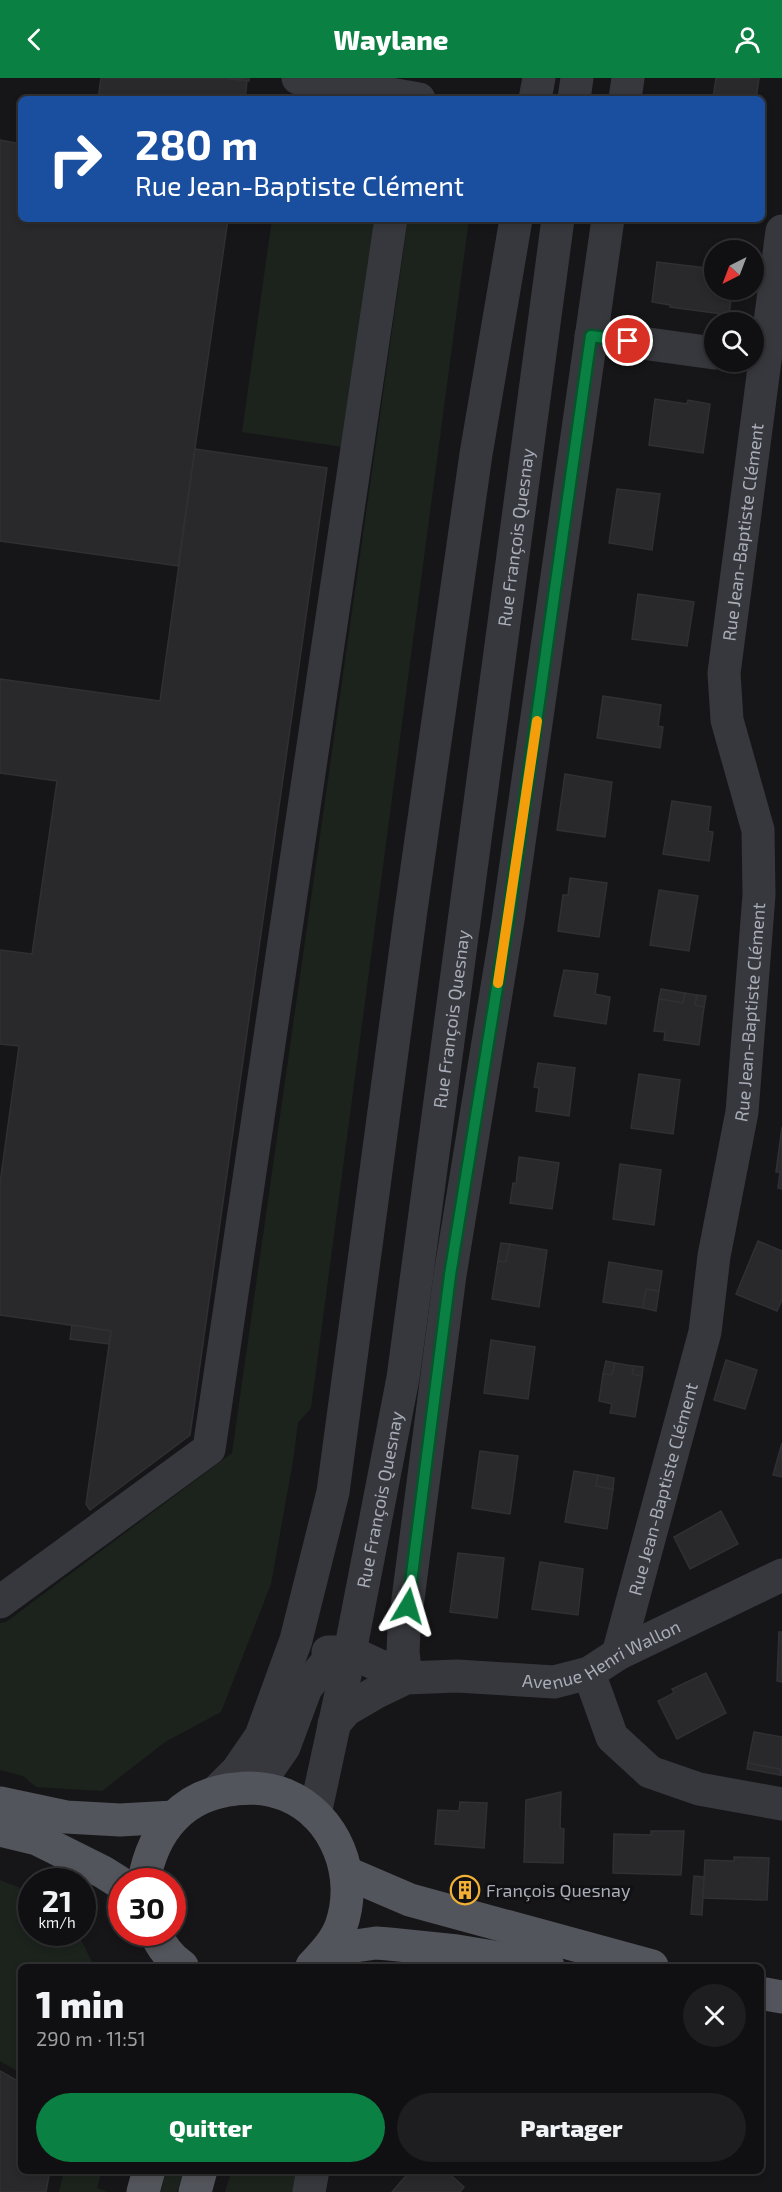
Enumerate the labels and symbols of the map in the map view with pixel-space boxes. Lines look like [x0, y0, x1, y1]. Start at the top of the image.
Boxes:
north arrow [704, 240, 764, 300]
pin [602, 315, 653, 366]
street label: Rue Jean-Baptiste Clément [717, 422, 768, 642]
street label: Rue François Quesnay [493, 446, 538, 628]
street label: Rue Jean-Baptiste Clément [729, 902, 769, 1123]
street label: Rue François Quesnay [428, 928, 474, 1109]
street label: Rue Jean-Baptiste Clément [623, 1380, 702, 1598]
street label: Rue François Quesnay [352, 1409, 407, 1590]
position arrow [376, 1574, 440, 1638]
street label: Avenue Henri Wallon [522, 1615, 684, 1693]
speed limit sign: 30 [108, 1868, 186, 1946]
building icon: François Quesnay [449, 1874, 481, 1906]
place label: François Quesnay [486, 1879, 631, 1902]

